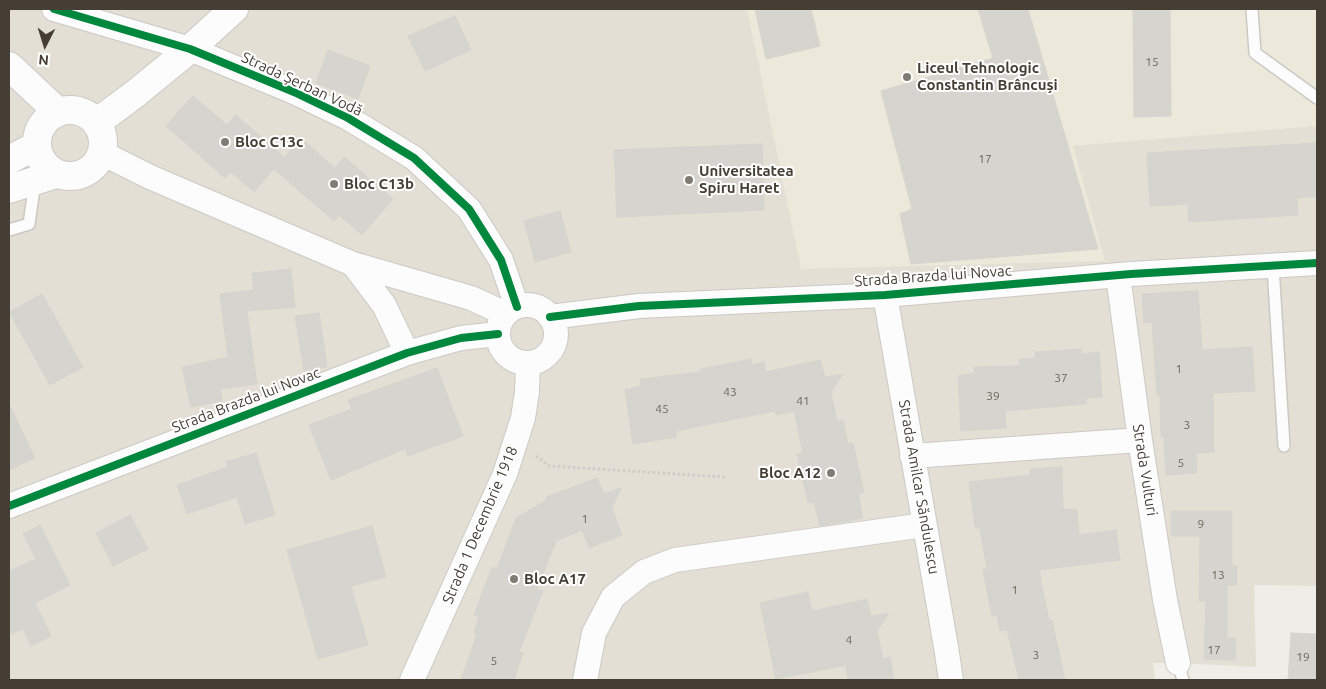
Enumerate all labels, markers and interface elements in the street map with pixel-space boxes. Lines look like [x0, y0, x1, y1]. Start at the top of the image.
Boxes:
north arrow [20, 20, 70, 70]
street label: Strada Șerban Vodă [239, 48, 365, 120]
text: N [38, 52, 50, 68]
house number: 15 [1145, 55, 1159, 69]
place label: Liceul Tehnologic Constantin Brâncuși [917, 59, 1058, 94]
marker: Liceul Tehnologic Constantin Brâncuși [901, 71, 913, 83]
place label: Bloc C13c [235, 133, 303, 151]
marker: Bloc C13c [219, 136, 231, 148]
house number: 17 [978, 152, 992, 166]
place label: Universitatea Spiru Haret [699, 162, 794, 197]
marker: Universitatea Spiru Haret [683, 174, 695, 186]
place label: Bloc C13b [344, 175, 414, 193]
marker: Bloc C13b [328, 178, 340, 190]
street label: Strada Brazda lui Novac [854, 262, 1012, 290]
house number: 1 [1176, 362, 1182, 376]
street label: Strada Brazda lui Novac [169, 363, 323, 437]
house number: 37 [1054, 371, 1068, 385]
house number: 43 [723, 385, 737, 399]
house number: 39 [986, 389, 1000, 403]
house number: 41 [796, 394, 810, 408]
street label: Strada Amilcar Săndulescu [895, 398, 943, 576]
house number: 45 [655, 402, 669, 416]
house number: 3 [1184, 418, 1190, 432]
street label: Strada Vulturi [1129, 423, 1161, 517]
street label: Strada 1 Decembrie 1918 [439, 443, 521, 607]
house number: 5 [1178, 456, 1184, 470]
place label: Bloc A12 [759, 464, 821, 482]
marker: Bloc A12 [825, 467, 837, 479]
house number: 1 [582, 512, 588, 526]
house number: 9 [1198, 517, 1204, 531]
house number: 13 [1211, 568, 1225, 582]
place label: Bloc A17 [524, 570, 586, 588]
marker: Bloc A17 [508, 573, 520, 585]
house number: 1 [1012, 583, 1018, 597]
house number: 4 [846, 633, 852, 647]
house number: 17 [1207, 643, 1221, 657]
house number: 3 [1033, 648, 1039, 662]
house number: 19 [1296, 650, 1310, 664]
house number: 5 [491, 654, 497, 668]

